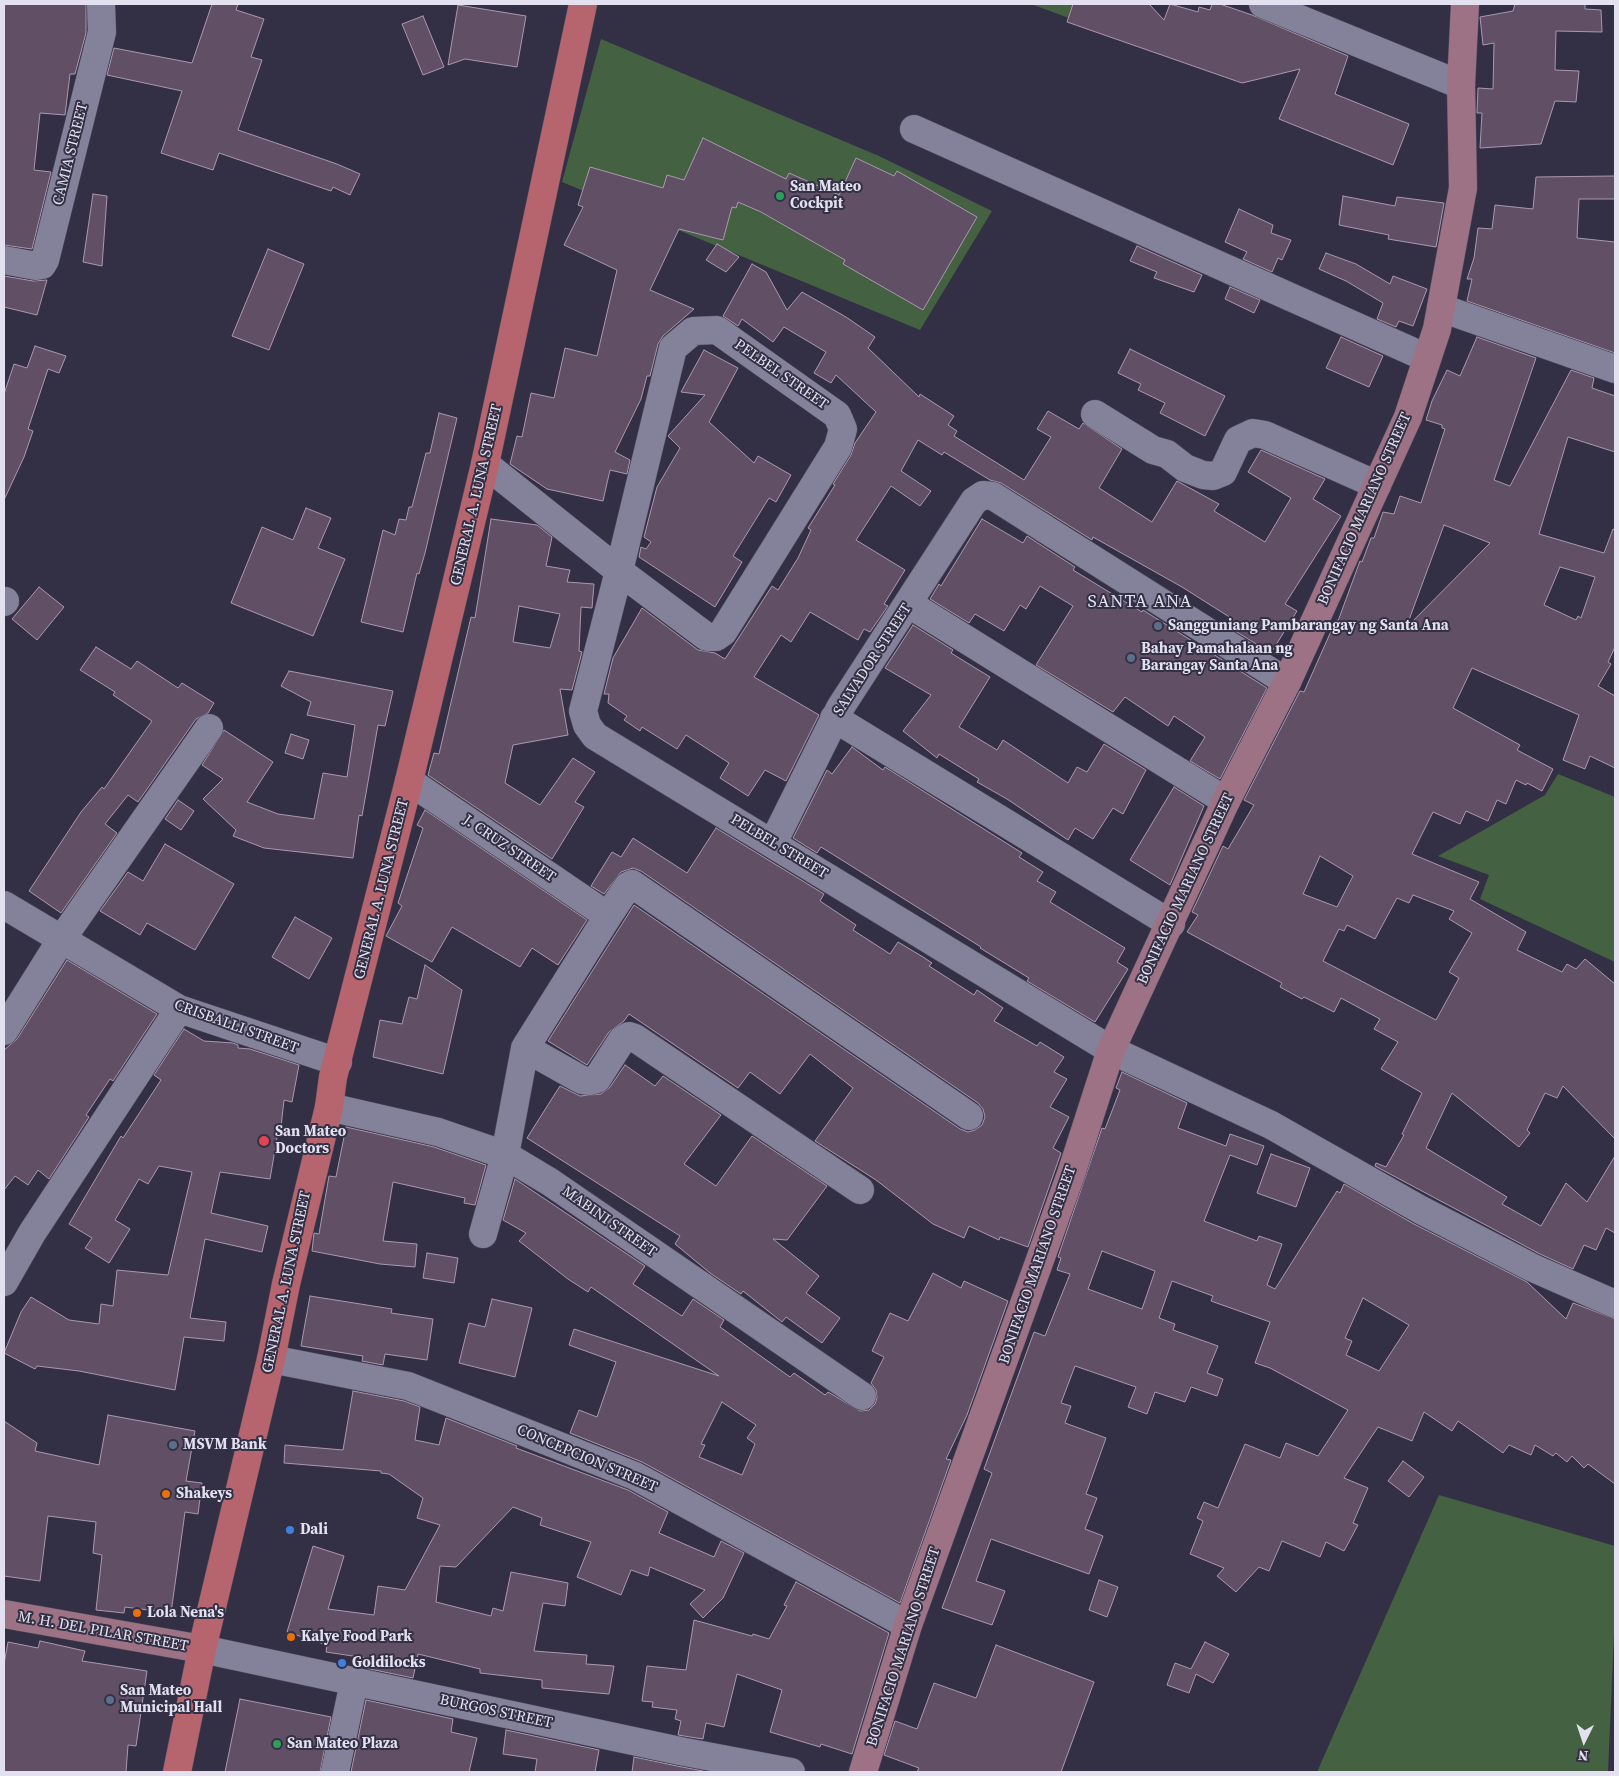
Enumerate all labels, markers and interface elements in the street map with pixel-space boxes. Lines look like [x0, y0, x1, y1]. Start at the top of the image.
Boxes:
street label: CAMIA STREET [50, 101, 92, 207]
place label: San Mateo Cockpit [790, 178, 861, 213]
marker: San Mateo Cockpit [774, 190, 786, 202]
street label: PELBEL STREET [731, 336, 831, 414]
street label: GENERAL A. LUNA STREET [447, 403, 507, 587]
street label: BONIFACIO MARIANO STREET [1314, 410, 1416, 608]
district label: SANTA ANA [1086, 591, 1194, 613]
street label: SALVADOR STREET [830, 600, 916, 720]
place label: Sangguniang Pambarangay ng Santa Ana [1168, 617, 1449, 635]
marker: Sangguniang Pambarangay ng Santa Ana [1152, 620, 1164, 632]
place label: Bahay Pamahalaan ng Barangay Santa Ana [1141, 640, 1293, 675]
marker: Bahay Pamahalaan ng Barangay Santa Ana [1125, 652, 1137, 664]
street label: BONIFACIO MARIANO STREET [1134, 791, 1238, 987]
street label: GENERAL A. LUNA STREET [351, 797, 413, 981]
street label: J. CRUZ STREET [459, 811, 559, 887]
street label: PELBEL STREET [727, 811, 831, 883]
street label: CRISBALLI STREET [171, 996, 301, 1058]
place label: San Mateo Doctors [275, 1123, 346, 1158]
marker: San Mateo Doctors [257, 1134, 271, 1148]
street label: BONIFACIO MARIANO STREET [996, 1163, 1080, 1367]
street label: MABINI STREET [558, 1183, 660, 1261]
street label: GENERAL A. LUNA STREET [259, 1189, 315, 1375]
street label: CONCEPCION STREET [514, 1421, 660, 1497]
place label: MSVM Bank [183, 1436, 267, 1454]
marker: MSVM Bank [167, 1439, 179, 1451]
place label: Shakeys [176, 1485, 232, 1503]
marker: Shakeys [160, 1488, 172, 1500]
place label: Dali [300, 1521, 328, 1539]
marker: Dali [284, 1524, 296, 1536]
street label: BONIFACIO MARIANO STREET [863, 1545, 945, 1749]
place label: Lola Nena's [147, 1604, 224, 1622]
marker: Lola Nena's [131, 1607, 143, 1619]
street label: M. H. DEL PILAR STREET [16, 1608, 190, 1656]
place label: Kalye Food Park [301, 1628, 412, 1646]
marker: Kalye Food Park [285, 1631, 297, 1643]
place label: Goldilocks [352, 1654, 426, 1672]
marker: Goldilocks [336, 1657, 348, 1669]
place label: San Mateo Municipal Hall [120, 1682, 222, 1717]
street label: BURGOS STREET [438, 1691, 554, 1733]
marker: San Mateo Municipal Hall [104, 1694, 116, 1706]
north arrow [1559, 1716, 1609, 1766]
place label: San Mateo Plaza [287, 1735, 398, 1753]
marker: San Mateo Plaza [271, 1738, 283, 1750]
text: N [1577, 1746, 1589, 1766]

